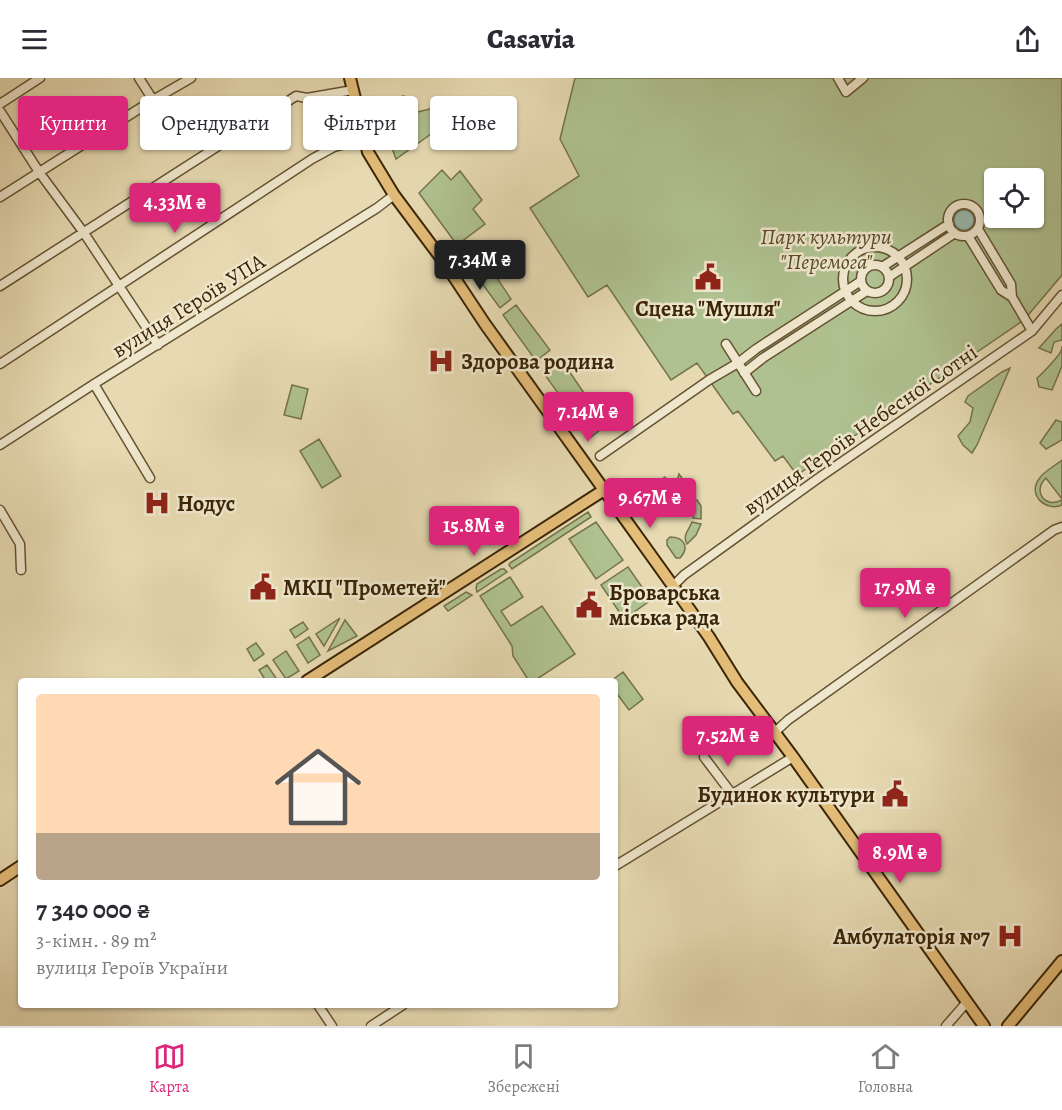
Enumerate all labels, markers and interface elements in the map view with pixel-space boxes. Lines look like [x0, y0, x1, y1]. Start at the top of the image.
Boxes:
text: Casavia [487, 21, 575, 57]
icon: menu [18, 23, 51, 56]
icon: share [1011, 23, 1044, 56]
chip: Купити [18, 96, 128, 150]
chip: Орендувати [140, 96, 291, 150]
chip: Фільтри [303, 96, 418, 150]
chip: Нове [430, 96, 517, 150]
map controls [984, 168, 1044, 228]
button: locate [984, 168, 1044, 228]
pin: 4.33M ₴ [120, 183, 230, 234]
text: 4.33M ₴ [143, 189, 207, 216]
park label: Парк культури "Перемога" [760, 222, 892, 277]
pin: 7.34M ₴ [425, 240, 535, 291]
street label: вулиця Героїв УПА [106, 246, 272, 365]
text: 7.34M ₴ [448, 246, 512, 273]
public building icon: Сцена "Мушля" [693, 262, 723, 292]
place label: Сцена "Мушля" [635, 294, 781, 324]
street label: вулиця Героїв Небесної Сотні [737, 337, 984, 522]
hospital icon: Здорова родина [426, 346, 456, 376]
place label: Здорова родина [461, 347, 615, 377]
pin: 7.14M ₴ [533, 392, 643, 443]
text: 7.14M ₴ [557, 398, 619, 425]
pin: 9.67M ₴ [595, 478, 705, 529]
text: 9.67M ₴ [618, 484, 682, 511]
hospital icon: Нодус [142, 488, 172, 518]
place label: Нодус [177, 489, 235, 519]
pin: 15.8M ₴ [419, 506, 529, 557]
text: 15.8M ₴ [443, 512, 505, 539]
pin: 17.9M ₴ [850, 568, 960, 619]
public building icon: МКЦ "Прометей" [248, 572, 278, 602]
place label: МКЦ "Прометей" [283, 573, 446, 603]
text: 17.9M ₴ [874, 574, 936, 601]
place label: Броварська міська рада [609, 578, 721, 633]
public building icon: Броварська міська рада [574, 590, 604, 620]
pin: 7.52M ₴ [673, 716, 783, 767]
text: 7.52M ₴ [696, 722, 760, 749]
icon: home [264, 733, 372, 841]
public building icon: Будинок культури [880, 779, 910, 809]
place label: Будинок культури [697, 780, 875, 810]
pin: 8.9M ₴ [851, 833, 949, 884]
text: 8.9M ₴ [872, 839, 928, 866]
text: 7 340 000 ₴ [36, 892, 150, 927]
hospital icon: Амбулаторія №7 [995, 921, 1025, 951]
place label: Амбулаторія №7 [832, 922, 991, 952]
text: 3-кімн. · 89 m² [36, 927, 157, 954]
text: вулиця Героїв України [36, 954, 228, 981]
tab: Карта [149, 1040, 189, 1098]
tab: Збережені [487, 1040, 560, 1098]
tab: Головна [858, 1040, 913, 1098]

